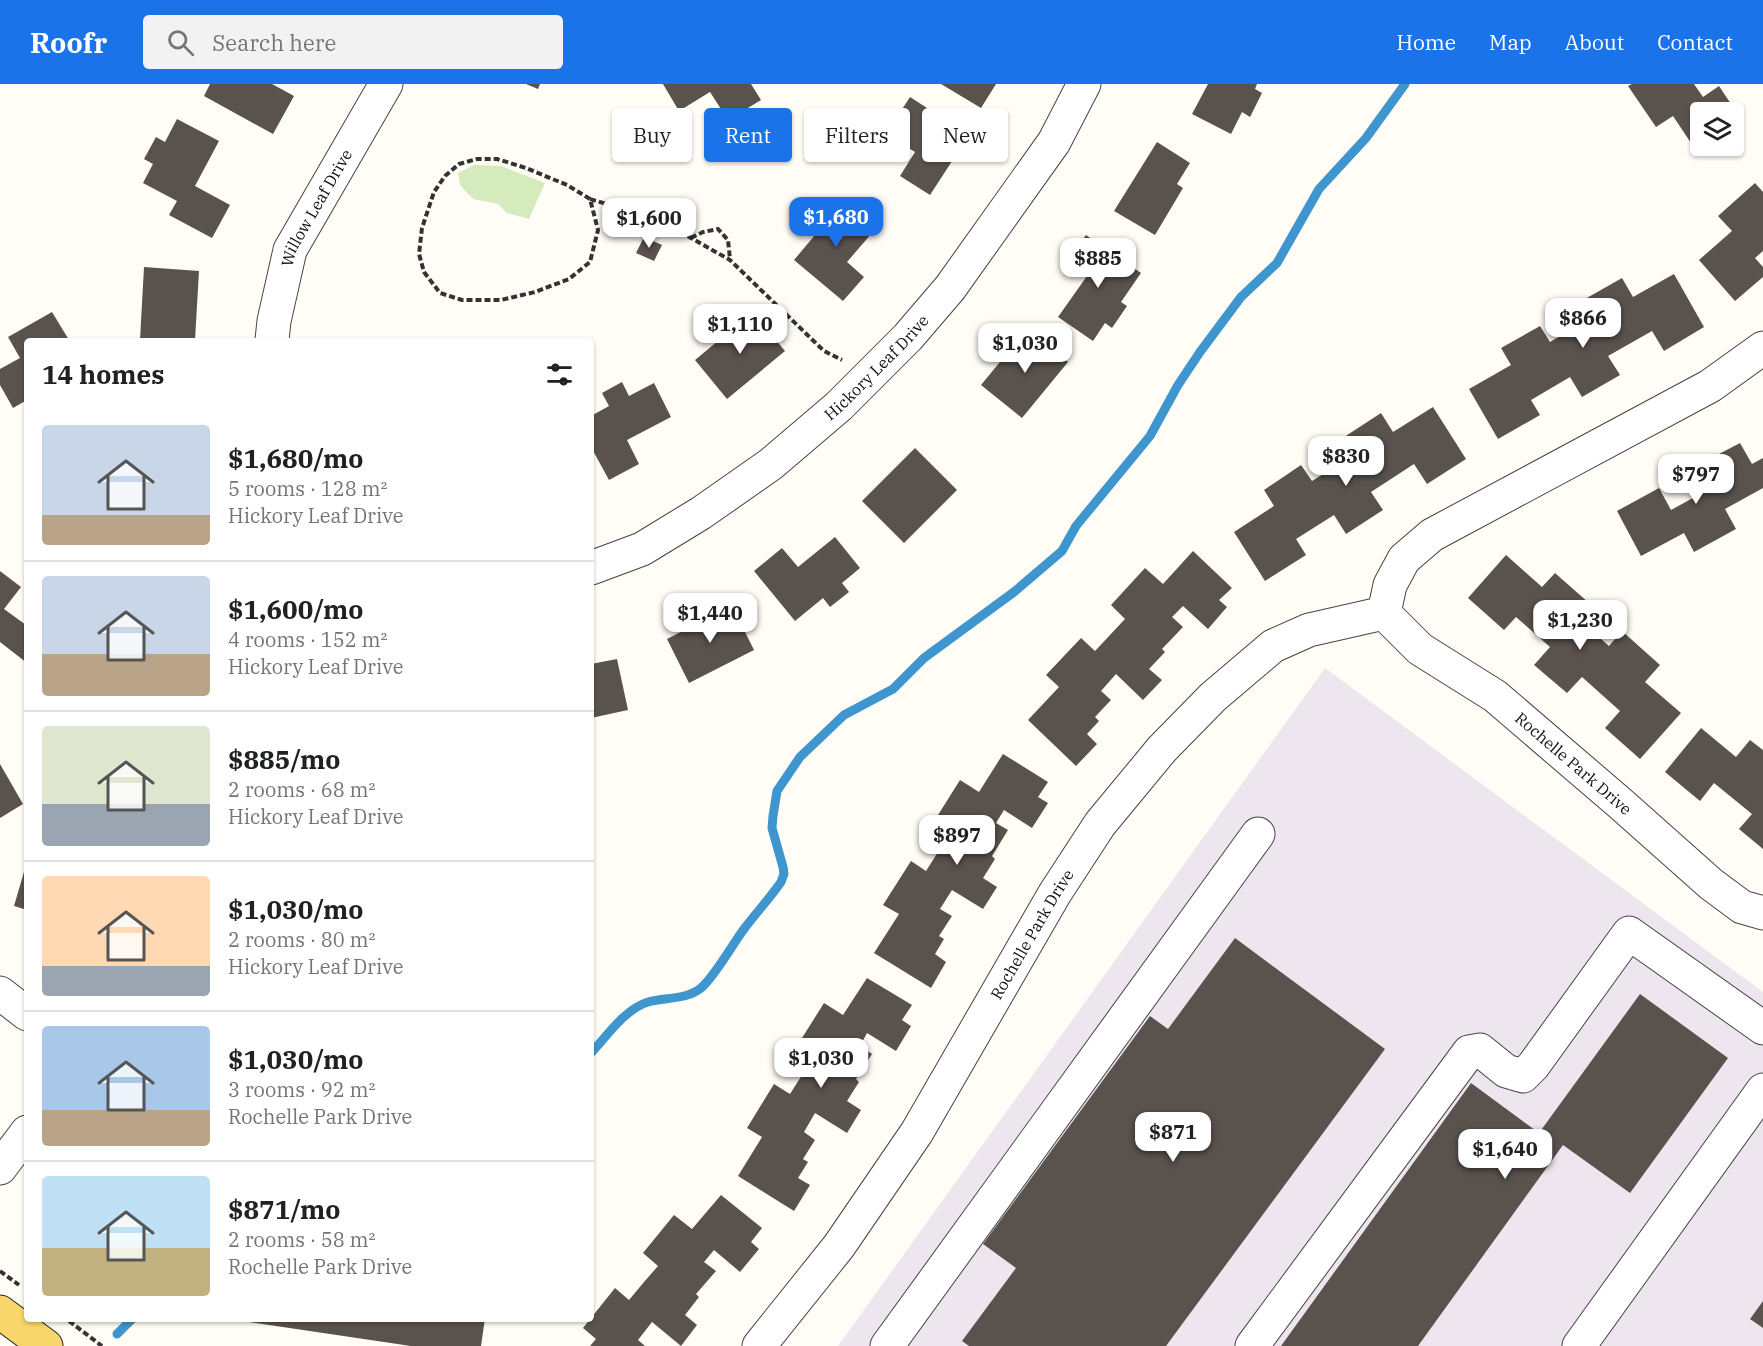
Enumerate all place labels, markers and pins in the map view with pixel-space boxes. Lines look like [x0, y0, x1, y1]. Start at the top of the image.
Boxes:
pin: $1,680 [787, 197, 885, 248]
pin: $1,600 [600, 198, 698, 249]
pin: $885 [1062, 238, 1134, 289]
pin: $866 [1547, 298, 1619, 349]
pin: $1,110 [691, 304, 789, 355]
pin: $1,030 [976, 323, 1074, 374]
pin: $830 [1310, 436, 1382, 487]
pin: $797 [1660, 454, 1732, 505]
pin: $1,440 [661, 593, 759, 644]
pin: $1,230 [1531, 600, 1629, 651]
pin: $897 [921, 815, 993, 866]
pin: $1,030 [772, 1038, 870, 1089]
pin: $871 [1137, 1112, 1209, 1163]
pin: $1,640 [1456, 1129, 1554, 1180]

